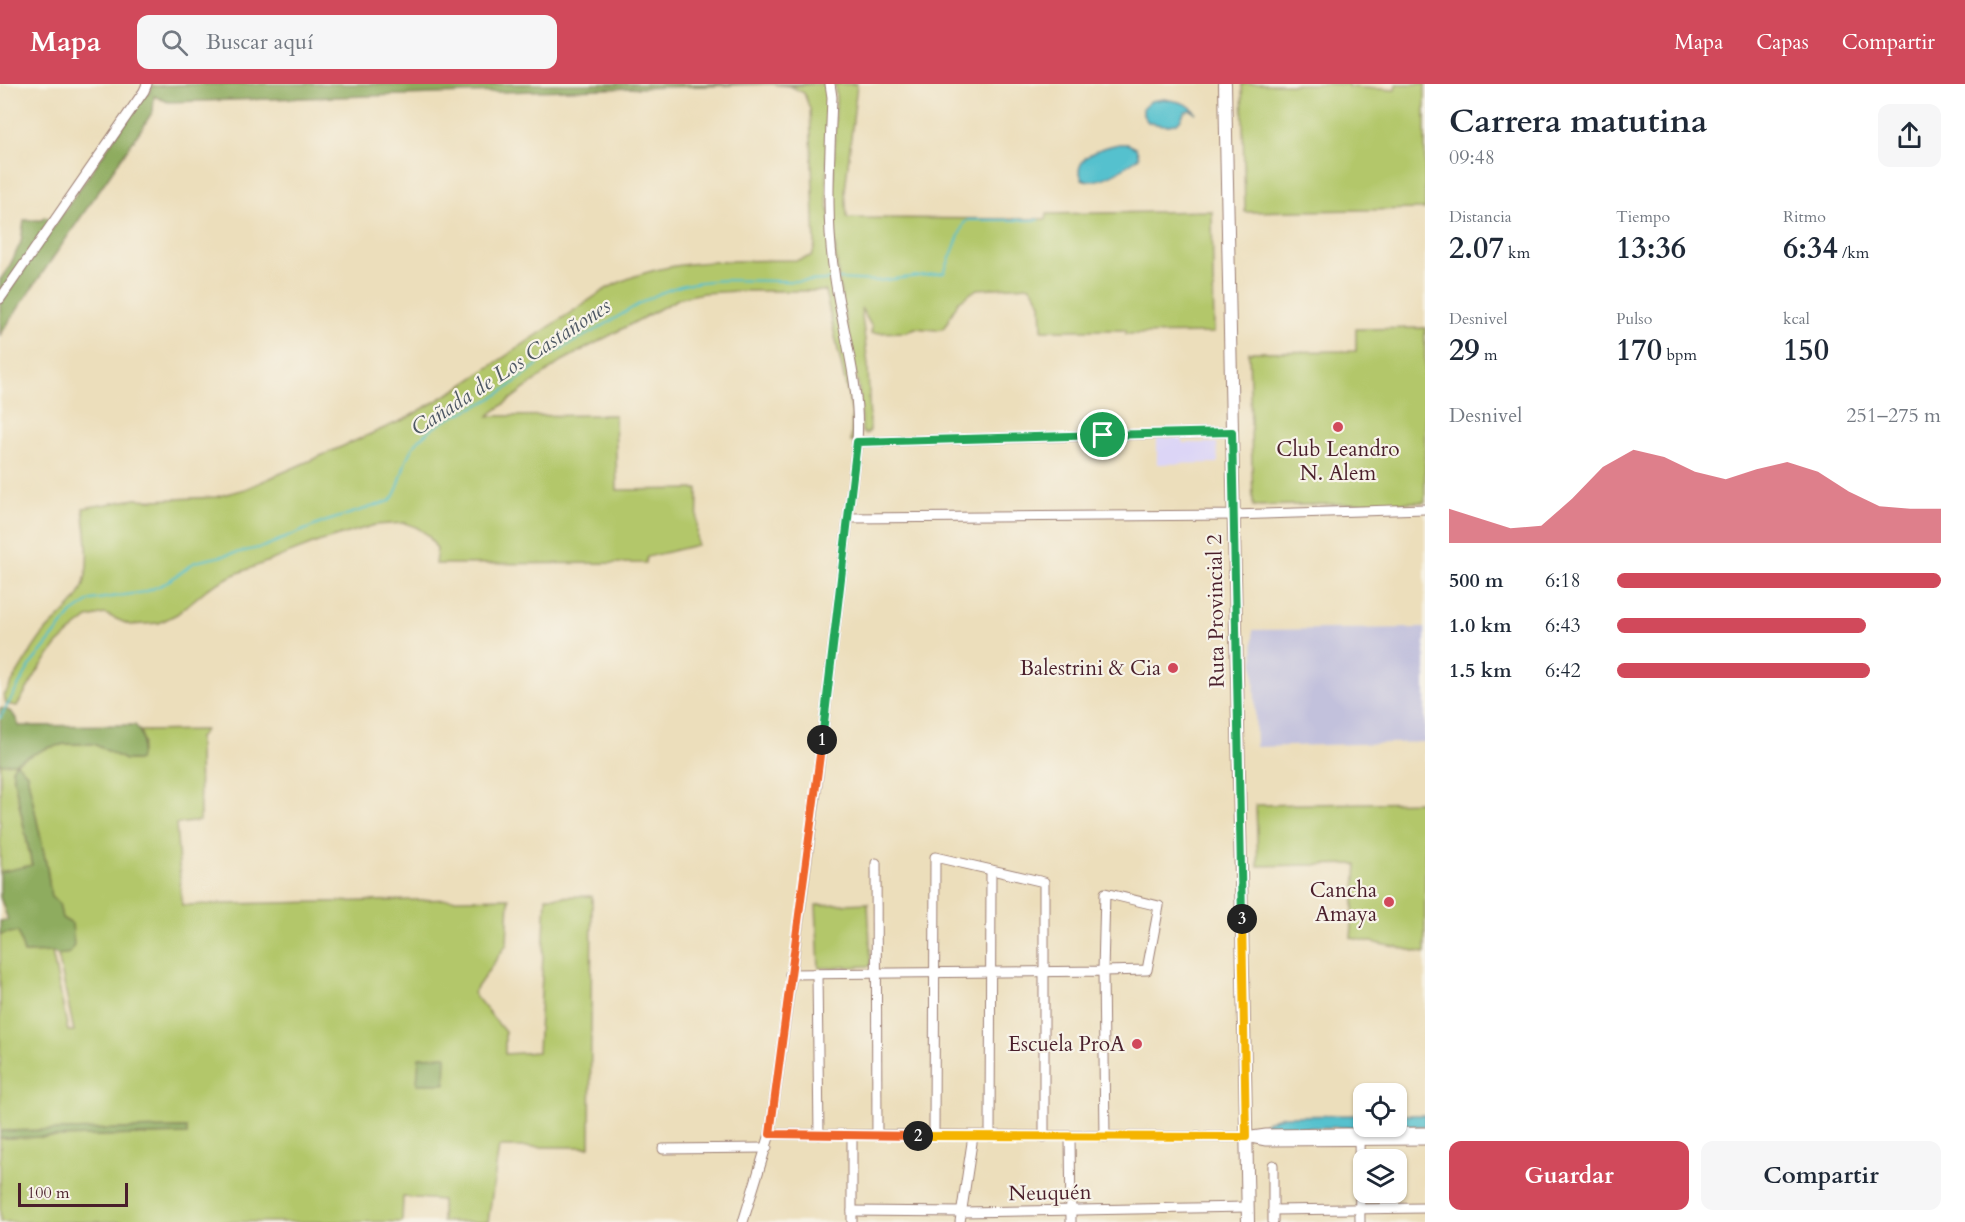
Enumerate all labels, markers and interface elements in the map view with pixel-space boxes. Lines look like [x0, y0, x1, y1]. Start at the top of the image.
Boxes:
search box [137, 15, 557, 69]
text: Mapa [30, 23, 101, 61]
icon: search [158, 26, 191, 59]
text: Buscar aquí [206, 27, 313, 57]
text: Mapa [1674, 28, 1723, 57]
text: Capas [1756, 28, 1809, 57]
text: Compartir [1842, 28, 1935, 57]
text: Carrera matutina [1449, 99, 1707, 144]
button: share [1878, 104, 1941, 167]
text: 09:48 [1449, 144, 1495, 171]
text: Distancia [1449, 206, 1512, 228]
text: Tiempo [1616, 206, 1670, 228]
text: Ritmo [1783, 206, 1826, 228]
text: 2.07 [1449, 228, 1504, 269]
text: 13:36 [1616, 228, 1686, 269]
text: 6:34 [1783, 228, 1838, 269]
text: km [1504, 242, 1530, 264]
text: /km [1838, 242, 1869, 264]
water label: Cañada de Los Castañones [405, 291, 617, 443]
text: Desnivel [1449, 308, 1508, 330]
text: Pulso [1616, 308, 1652, 330]
text: kcal [1783, 308, 1810, 330]
text: 29 [1449, 330, 1480, 371]
text: 170 [1616, 330, 1662, 371]
text: 150 [1783, 330, 1829, 371]
text: m [1480, 344, 1498, 366]
text: bpm [1662, 344, 1697, 366]
text: Desnivel [1449, 402, 1522, 429]
text: 251–275 m [1846, 402, 1941, 429]
pin [1077, 409, 1128, 460]
icon: arrive [1086, 418, 1119, 451]
marker: Club Leandro N. Alem [1331, 420, 1345, 434]
place label: Club Leandro N. Alem [1276, 435, 1400, 488]
street label: Ruta Provincial 2 [1200, 534, 1232, 688]
text: 500 m [1449, 567, 1504, 594]
text: 6:18 [1545, 567, 1581, 594]
text: 1.0 km [1449, 612, 1512, 639]
text: 6:43 [1545, 612, 1581, 639]
place label: Balestrini & Cia [1020, 654, 1161, 683]
text: 1.5 km [1449, 657, 1512, 684]
text: 6:42 [1545, 657, 1581, 684]
marker: Balestrini & Cia [1166, 661, 1180, 675]
pin: 1 [807, 725, 837, 755]
text: 1 [818, 729, 826, 751]
place label: Cancha Amaya [1310, 876, 1377, 929]
marker: Cancha Amaya [1382, 895, 1396, 909]
pin: 3 [1227, 904, 1257, 934]
text: 3 [1238, 908, 1246, 930]
place label: Escuela ProA [1008, 1030, 1125, 1059]
marker: Escuela ProA [1130, 1037, 1144, 1051]
map controls [1353, 1083, 1407, 1203]
button: locate [1353, 1083, 1407, 1137]
pin: 2 [903, 1121, 933, 1151]
text: 2 [914, 1125, 922, 1147]
button: Guardar [1449, 1141, 1689, 1210]
button: Compartir [1701, 1141, 1941, 1210]
button: layers [1353, 1149, 1407, 1203]
street label: Neuquén [1008, 1178, 1092, 1208]
scale bar [18, 1180, 128, 1208]
text: 100 m [27, 1182, 69, 1204]

